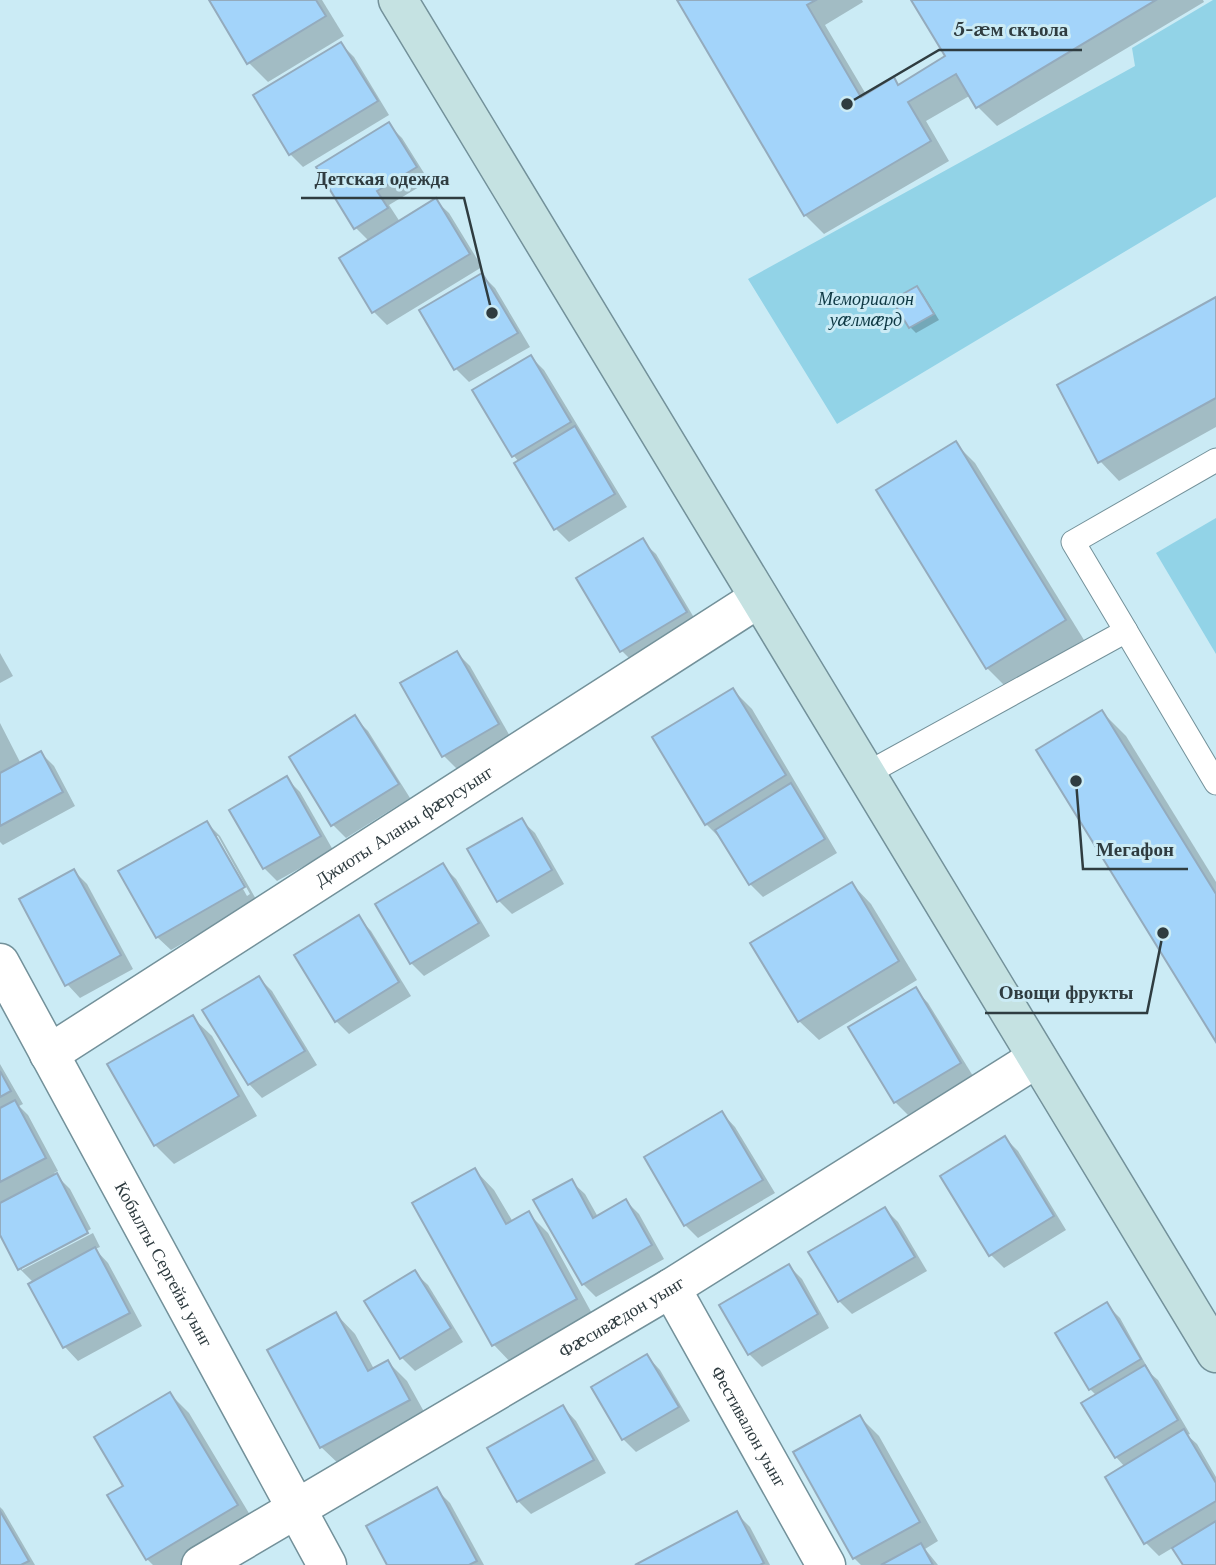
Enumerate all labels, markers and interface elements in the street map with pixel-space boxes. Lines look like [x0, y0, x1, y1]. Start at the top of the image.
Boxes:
callout: 5-æм скъола [939, 10, 1082, 50]
text: 5-æм скъола [954, 18, 1069, 41]
callout: Детская одежда [301, 158, 464, 198]
text: Детская одежда [314, 167, 450, 190]
park label: Мемориалон уæлмæрд [817, 288, 914, 331]
street label: Джиоты Аланы фæрсуынг [311, 761, 497, 891]
callout: Мегафон [1083, 829, 1188, 869]
text: Мегафон [1096, 838, 1174, 861]
callout: Овощи фрукты [985, 973, 1147, 1013]
text: Овощи фрукты [999, 981, 1133, 1004]
street label: Кобылты Сергейы уынг [110, 1178, 218, 1351]
street label: Фæсивæдон уынг [555, 1271, 688, 1363]
street label: Фестивалон уынг [706, 1362, 791, 1491]

